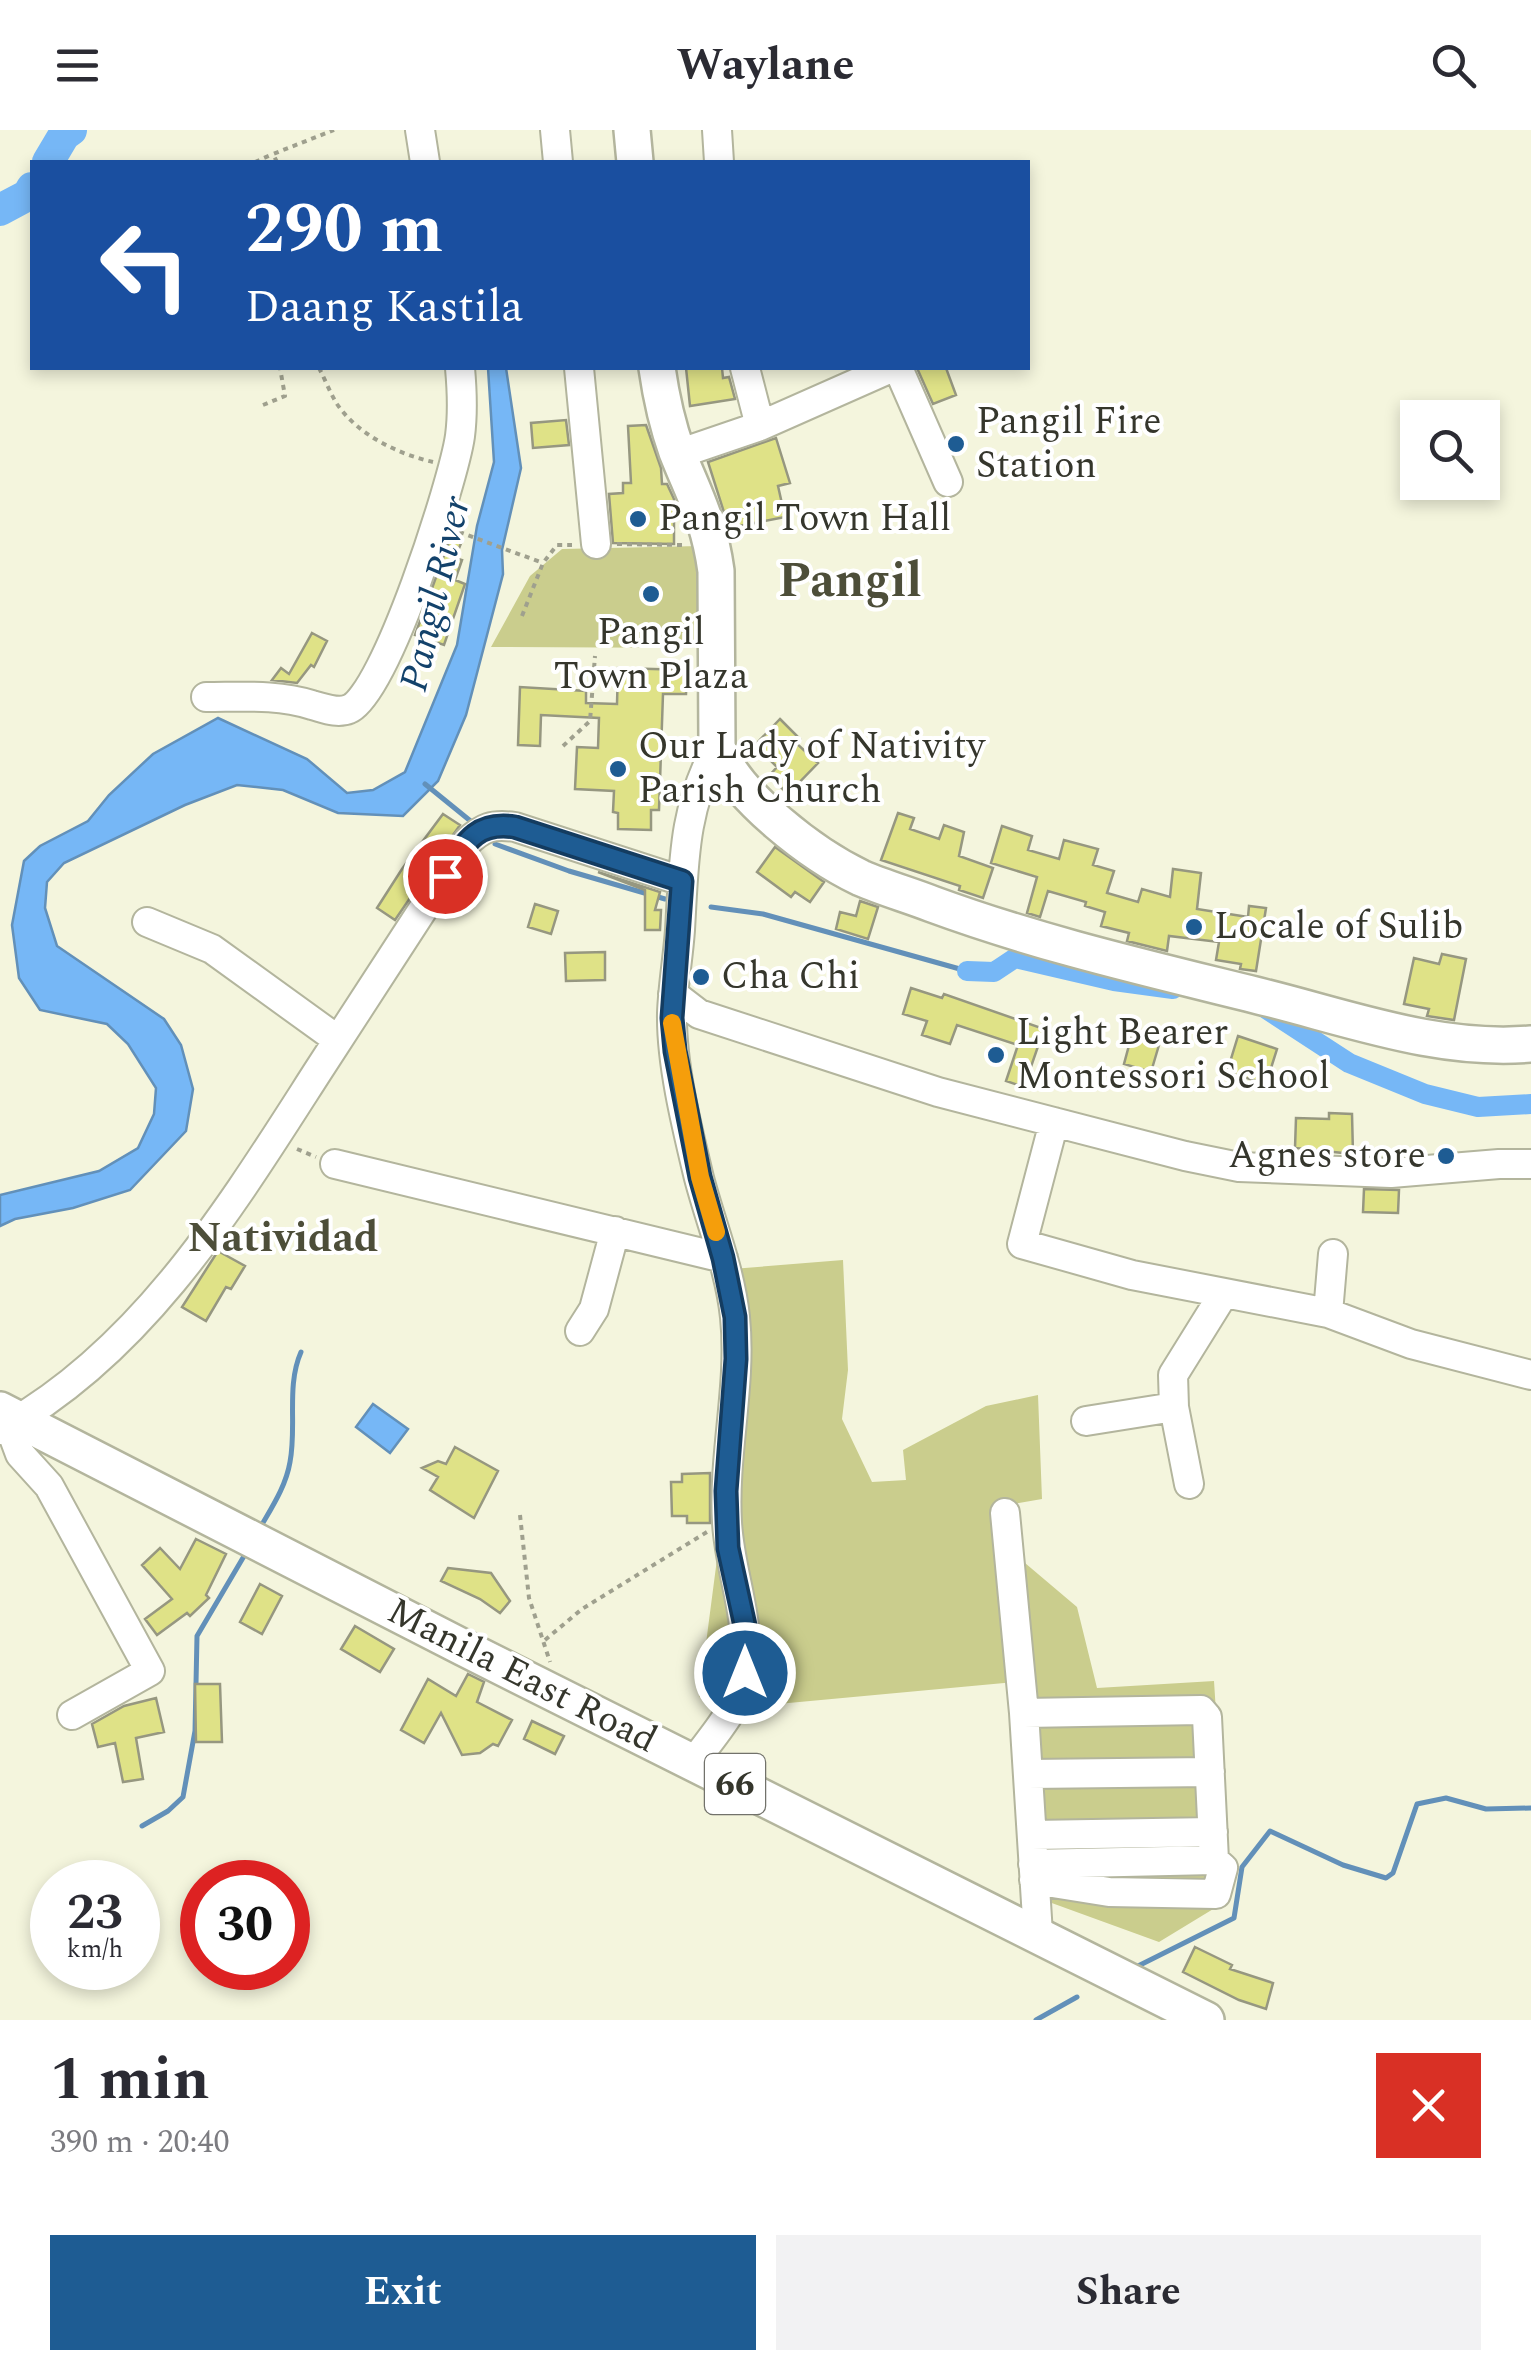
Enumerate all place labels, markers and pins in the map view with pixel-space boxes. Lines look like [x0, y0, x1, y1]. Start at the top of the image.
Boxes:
place label: Pangil Fire Station [976, 393, 1162, 495]
marker: Pangil Fire Station [945, 433, 967, 455]
place label: Pangil Town Hall [658, 490, 951, 548]
marker: Pangil Town Hall [627, 508, 649, 530]
marker: Pangil Town Plaza [640, 583, 662, 605]
place label: Pangil Town Plaza [554, 604, 749, 706]
place label: Our Lady of Nativity Parish Church [638, 718, 987, 820]
marker: Our Lady of Nativity Parish Church [607, 758, 629, 780]
pin [403, 834, 488, 919]
place label: Locale of Sulib [1214, 898, 1463, 956]
marker: Locale of Sulib [1183, 916, 1205, 938]
place label: Cha Chi [721, 948, 860, 1006]
marker: Cha Chi [690, 966, 712, 988]
place label: Light Bearer Montessori School [1016, 1004, 1330, 1106]
marker: Light Bearer Montessori School [985, 1044, 1007, 1066]
place label: Agnes store [1228, 1127, 1426, 1185]
marker: Agnes store [1435, 1145, 1457, 1167]

